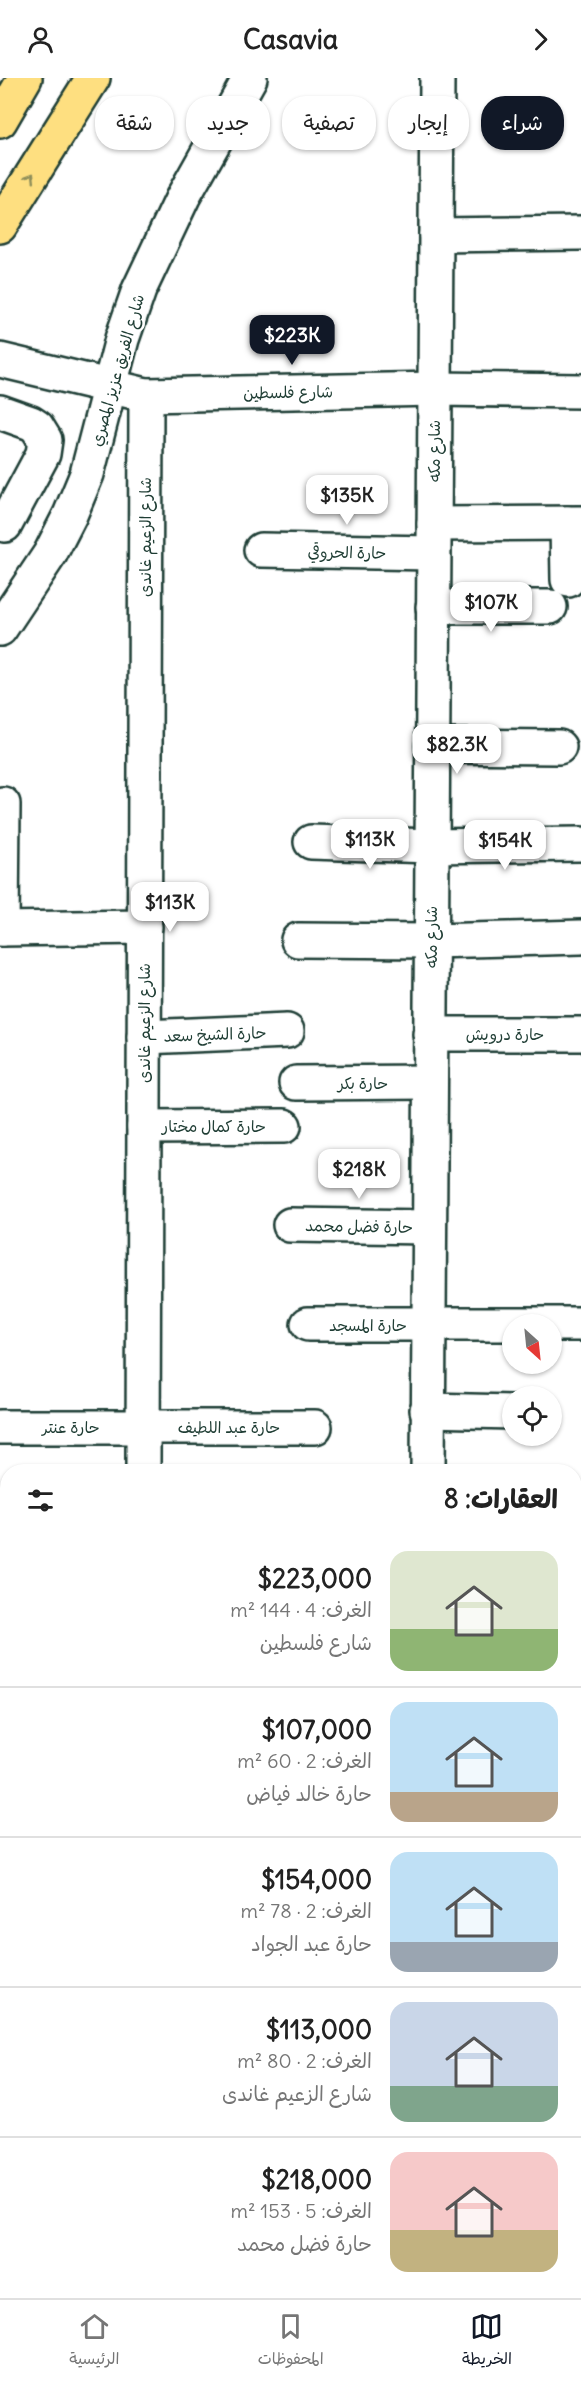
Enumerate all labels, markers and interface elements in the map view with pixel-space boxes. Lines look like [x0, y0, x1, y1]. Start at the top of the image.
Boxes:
text: Casavia [243, 22, 338, 56]
icon: person [24, 23, 57, 56]
icon: forward [524, 23, 557, 56]
chip: شقة [95, 96, 174, 150]
chip: جديد [186, 96, 270, 150]
chip: تصفية [282, 96, 376, 150]
chip: إيجار [388, 96, 469, 150]
chip: شراء [481, 96, 564, 150]
one-way arrow [24, 173, 35, 184]
street label: شارع الفريق عزيز المصري [86, 292, 150, 449]
pin: $223K [250, 315, 334, 366]
text: $223K [264, 322, 320, 347]
street label: شارع فلسطين [243, 381, 333, 405]
street label: شارع مكه [424, 420, 446, 482]
pin: $135K [305, 475, 389, 526]
street label: شارع الزعيم غاندى [135, 477, 158, 597]
text: $135K [320, 482, 374, 507]
street label: حارة الحروقي [307, 541, 387, 565]
pin: $107K [449, 582, 533, 633]
text: $107K [464, 589, 518, 614]
pin: $82.3K [408, 724, 506, 775]
text: $82.3K [426, 731, 488, 756]
pin: $113K [328, 819, 412, 870]
pin: $154K [463, 820, 547, 871]
text: $113K [345, 826, 395, 851]
text: $154K [478, 827, 532, 852]
pin: $113K [128, 882, 212, 933]
text: $113K [145, 889, 195, 914]
street label: شارع مكه [421, 906, 443, 968]
street label: شارع الزعيم غاندى [134, 963, 157, 1083]
street label: حارة الشيخ سعد [163, 1022, 267, 1047]
street label: حارة درويش [466, 1024, 544, 1044]
street label: حارة بكر [336, 1073, 388, 1093]
street label: حارة كمال مختار [160, 1116, 266, 1136]
pin: $218K [317, 1149, 401, 1200]
text: $218K [332, 1156, 386, 1181]
street label: حارة فضل محمد [305, 1215, 413, 1237]
north arrow [502, 1314, 562, 1374]
map controls [502, 1314, 562, 1446]
street label: حارة المسجد [329, 1315, 407, 1335]
button: locate [502, 1386, 562, 1446]
street label: حارة عنتر [40, 1417, 100, 1437]
street label: حارة عبد اللطيف [178, 1417, 280, 1437]
text: العقارات: 8 [444, 1482, 558, 1515]
icon: filters [24, 1484, 57, 1517]
text: $223,000 [258, 1562, 372, 1595]
icon: home [438, 1575, 510, 1647]
text: الغرف: 4 · 144 m² [230, 1597, 372, 1622]
text: شارع فلسطين [260, 1630, 372, 1655]
text: $107,000 [261, 1713, 372, 1746]
icon: home [438, 1726, 510, 1798]
text: الغرف: 2 · 60 m² [237, 1748, 372, 1773]
text: حارة خالد فياض [246, 1781, 372, 1806]
text: $154,000 [261, 1863, 372, 1896]
icon: home [438, 1876, 510, 1948]
text: الغرف: 2 · 78 m² [241, 1898, 372, 1923]
text: حارة عبد الجواد [251, 1931, 372, 1956]
text: $113,000 [266, 2013, 372, 2046]
icon: home [438, 2026, 510, 2098]
text: الغرف: 2 · 80 m² [237, 2048, 372, 2073]
text: شارع الزعيم غاندى [222, 2081, 372, 2106]
text: $218,000 [261, 2163, 372, 2196]
icon: home [438, 2176, 510, 2248]
text: الغرف: 5 · 153 m² [231, 2198, 372, 2223]
text: حارة فضل محمد [237, 2231, 372, 2256]
tab: الرئيسية [69, 2310, 119, 2373]
tab: المحفوظات [258, 2310, 324, 2373]
tab: الخريطة [462, 2310, 512, 2373]

